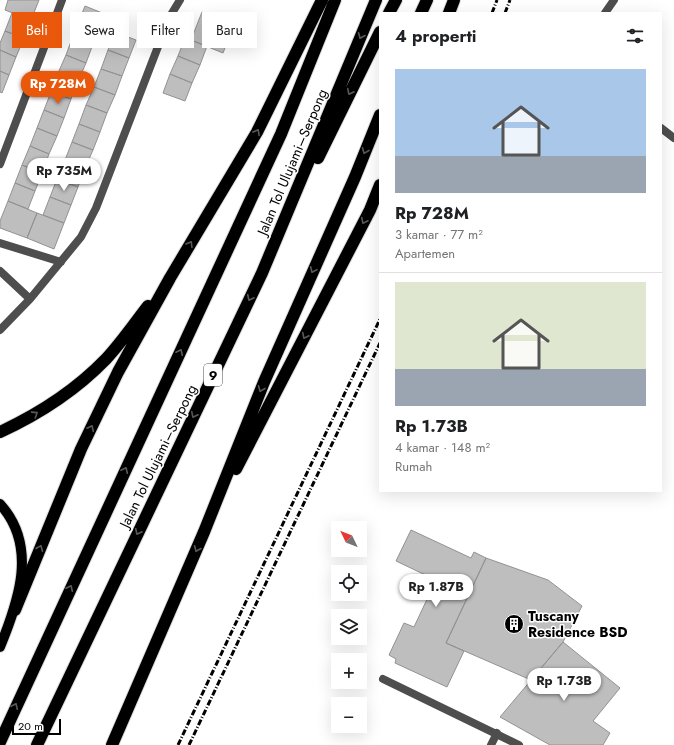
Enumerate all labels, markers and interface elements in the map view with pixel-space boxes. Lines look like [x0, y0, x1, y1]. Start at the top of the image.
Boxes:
chip: Beli [12, 12, 62, 48]
chip: Sewa [70, 12, 129, 48]
chip: Filter [137, 12, 194, 48]
chip: Baru [202, 12, 257, 48]
text: 4 properti [395, 24, 477, 48]
icon: filters [624, 25, 646, 47]
one-way arrow [358, 32, 366, 40]
pin: Rp 728M [21, 71, 95, 105]
text: Rp 728M [30, 74, 86, 93]
street label: Jalan Tol Ulujami–Serpong [251, 86, 332, 240]
one-way arrow [348, 88, 355, 95]
icon: home [485, 95, 557, 167]
one-way arrow [252, 129, 259, 137]
one-way arrow [362, 148, 370, 155]
pin: Rp 735M [27, 158, 101, 192]
text: Rp 735M [36, 161, 92, 180]
text: Rp 728M [395, 201, 469, 225]
one-way arrow [362, 216, 369, 224]
text: 3 kamar · 77 m² [395, 225, 483, 244]
one-way arrow [185, 241, 193, 248]
text: Apartemen [395, 244, 455, 263]
one-way arrow [310, 267, 318, 274]
one-way arrow [247, 293, 255, 301]
icon: home [485, 308, 557, 380]
one-way arrow [302, 332, 310, 339]
one-way arrow [175, 349, 183, 357]
road number: 9 [204, 364, 222, 386]
street label: Jalan Tol Ulujami–Serpong [114, 381, 201, 533]
one-way arrow [257, 386, 265, 393]
one-way arrow [191, 411, 199, 418]
one-way arrow [30, 412, 37, 419]
text: Rp 1.73B [395, 414, 468, 438]
one-way arrow [86, 425, 94, 433]
text: 4 kamar · 148 m² [395, 438, 490, 457]
text: Rumah [395, 457, 432, 476]
one-way arrow [120, 467, 128, 474]
north arrow [331, 521, 367, 557]
map controls [331, 521, 367, 733]
one-way arrow [135, 528, 143, 535]
one-way arrow [36, 544, 44, 551]
one-way arrow [194, 544, 202, 552]
button: locate [331, 565, 367, 601]
pin: Rp 1.87B [395, 574, 477, 608]
text: Rp 1.87B [408, 577, 464, 596]
one-way arrow [65, 585, 73, 592]
place label: Tuscany Residence BSD [528, 606, 627, 642]
button: layers [331, 609, 367, 645]
building icon: Tuscany Residence BSD [503, 613, 525, 635]
button: + [331, 653, 367, 689]
pin: Rp 1.73B [523, 668, 605, 702]
text: Rp 1.73B [536, 671, 592, 690]
button: − [331, 697, 367, 733]
one-way arrow [10, 703, 18, 710]
scale bar [12, 717, 61, 736]
text: 20 m [18, 718, 43, 734]

